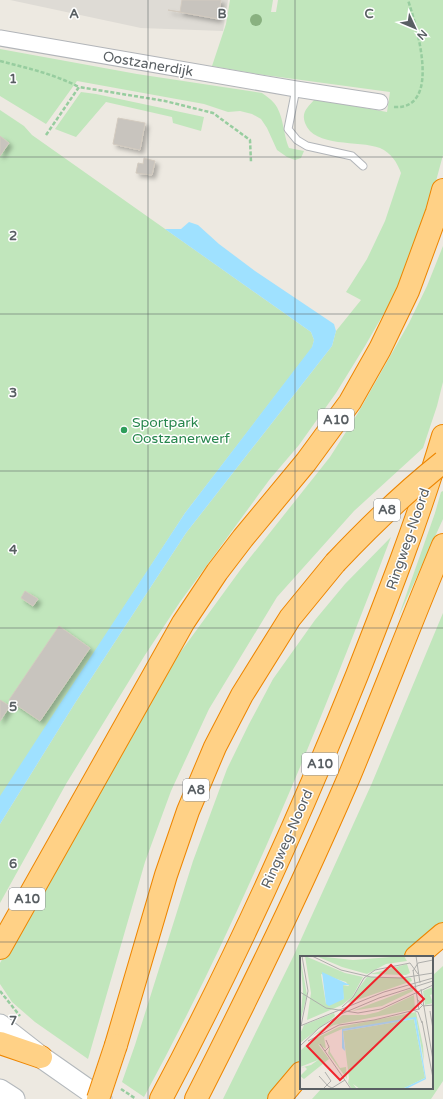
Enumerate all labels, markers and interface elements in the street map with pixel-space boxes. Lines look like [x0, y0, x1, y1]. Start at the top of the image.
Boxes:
text: A [69, 6, 79, 22]
text: B [217, 6, 227, 22]
text: C [364, 6, 374, 22]
north arrow [395, 8, 435, 48]
text: N [414, 27, 430, 42]
street label: Oostzanerdijk [101, 48, 195, 80]
text: 1 [9, 71, 17, 87]
text: 2 [9, 228, 17, 244]
text: 3 [9, 385, 17, 401]
road number: A10 [318, 409, 354, 431]
place label: Sportpark Oostzanerwerf [132, 414, 231, 447]
marker: Sportpark Oostzanerwerf [119, 425, 129, 435]
street label: Ringweg-Noord [383, 486, 433, 592]
road number: A8 [374, 499, 400, 521]
text: 4 [9, 542, 18, 558]
text: 5 [9, 699, 17, 715]
road number: A10 [302, 753, 338, 775]
road number: A8 [183, 779, 209, 801]
street label: Ringweg-Noord [258, 787, 316, 891]
text: 6 [9, 856, 17, 872]
road number: A10 [9, 888, 45, 910]
inset map [300, 956, 433, 1089]
text: 7 [9, 1013, 17, 1029]

